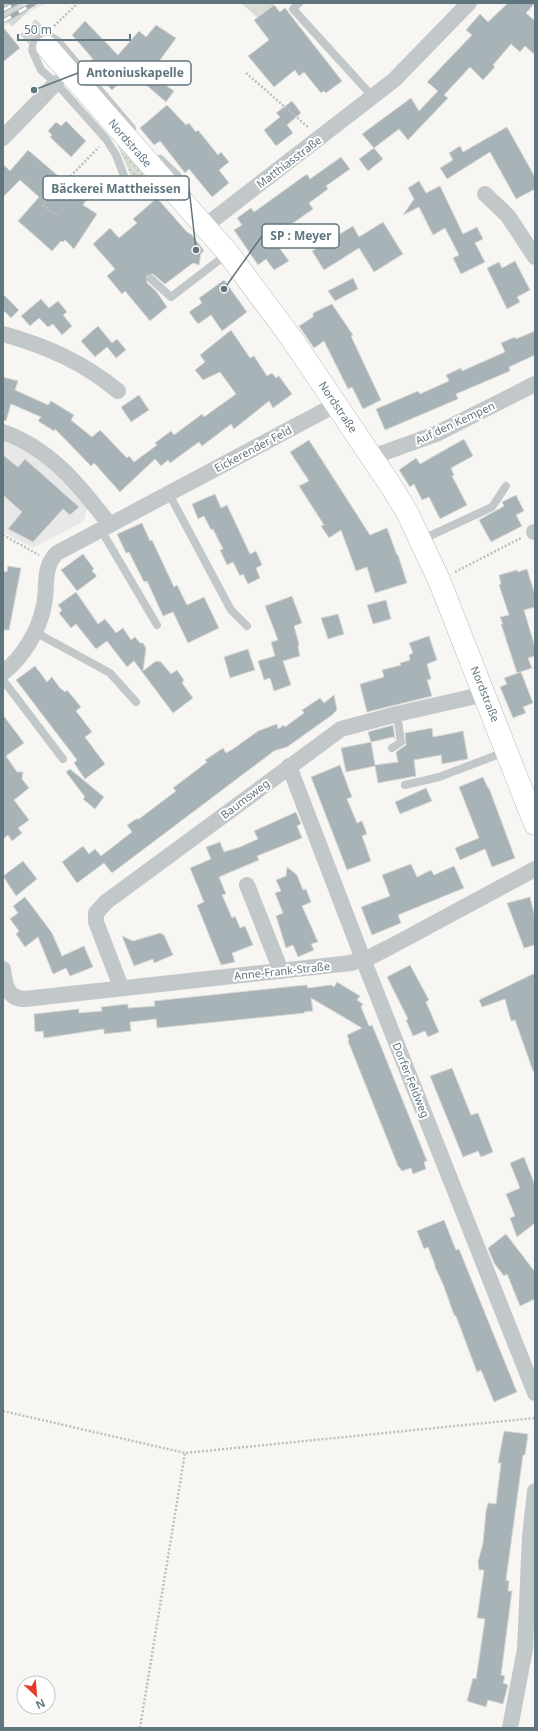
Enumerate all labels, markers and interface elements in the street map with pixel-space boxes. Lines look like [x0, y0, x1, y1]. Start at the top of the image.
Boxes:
scale bar [18, 16, 130, 42]
text: 50 m [24, 21, 52, 38]
callout: Antoniuskapelle [78, 61, 191, 85]
text: Antoniuskapelle [86, 64, 184, 81]
street label: Nordstraße [105, 115, 155, 170]
street label: Matthiasstraße [253, 132, 324, 191]
callout: Bäckerei Mattheissen [43, 176, 189, 200]
text: Bäckerei Mattheissen [51, 180, 181, 197]
callout: SP : Meyer [262, 224, 339, 248]
text: SP : Meyer [270, 227, 332, 244]
street label: Nordstraße [316, 378, 361, 435]
street label: Auf den Kempen [413, 398, 497, 448]
street label: Eickerender Feld [211, 422, 294, 475]
street label: Nordstraße [467, 664, 503, 724]
street label: Baumsweg [217, 775, 272, 822]
street label: Anne-Frank-Straße [233, 958, 331, 983]
street label: Dorfer Feldweg [390, 1040, 433, 1120]
north arrow [16, 1675, 56, 1715]
text: N [33, 1696, 48, 1713]

